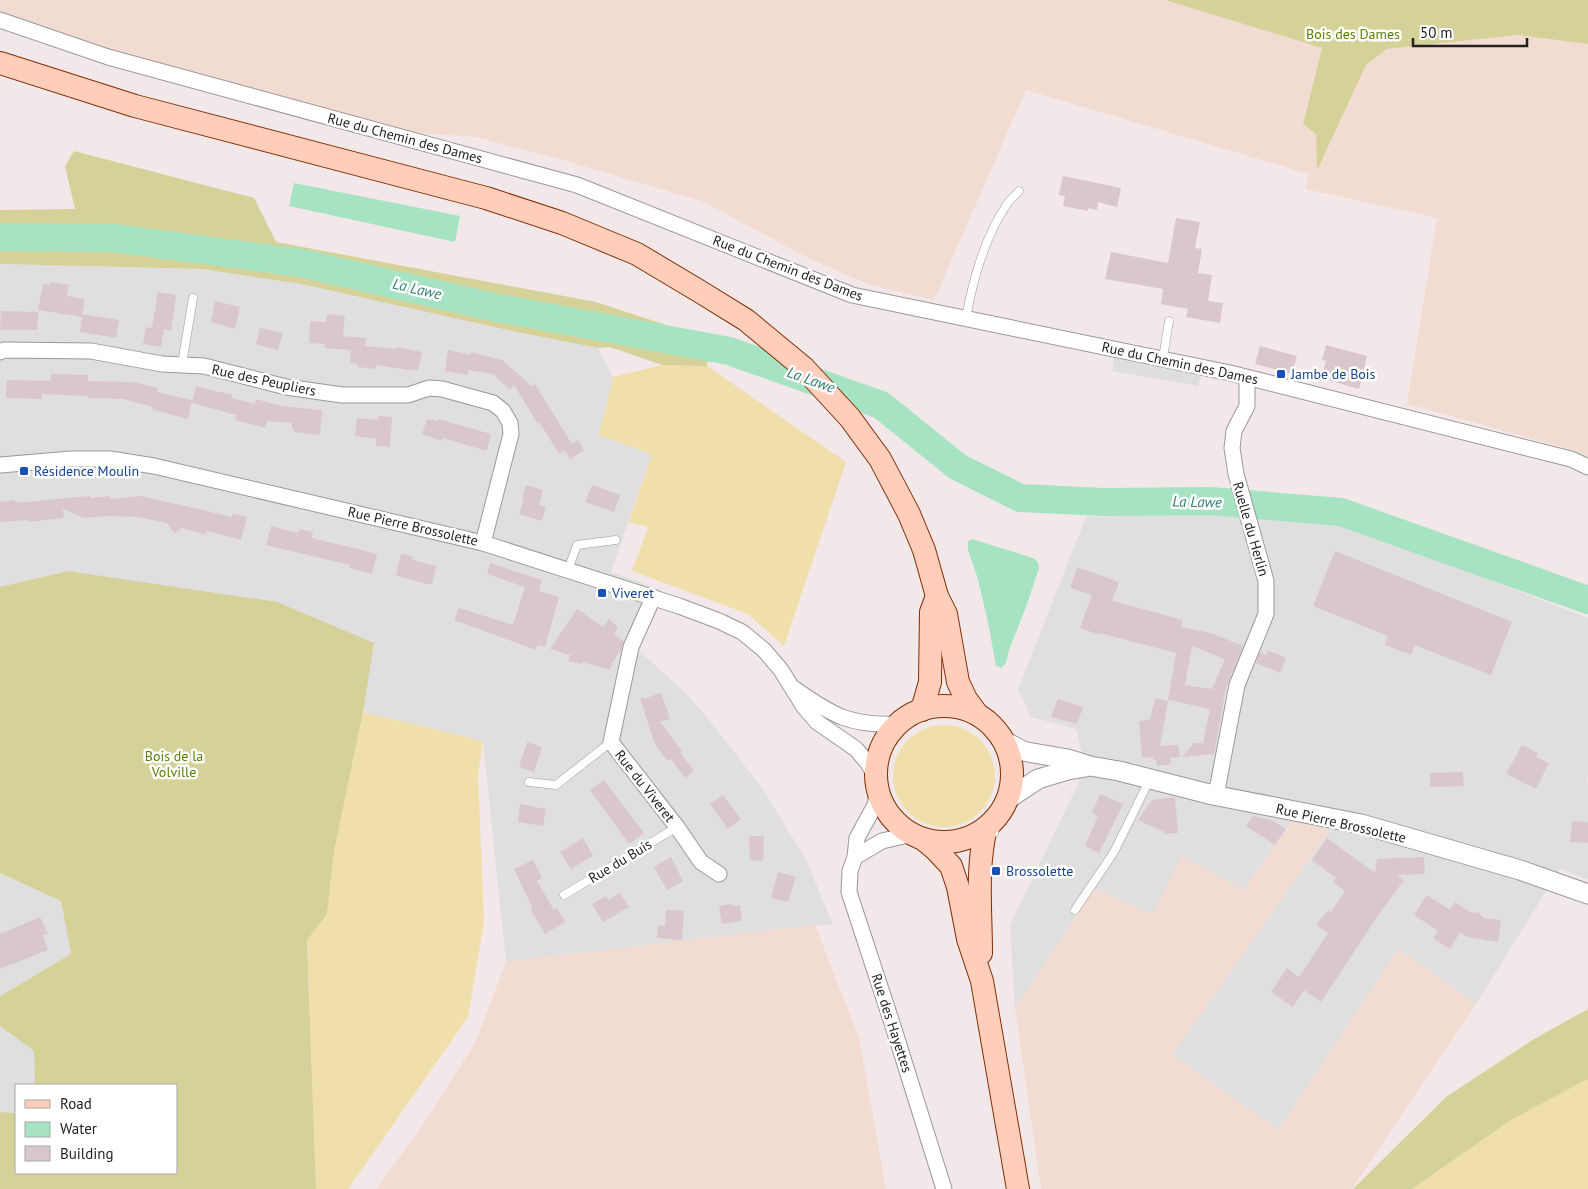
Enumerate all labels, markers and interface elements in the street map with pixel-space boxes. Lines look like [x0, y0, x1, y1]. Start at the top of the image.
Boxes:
scale bar [1413, 15, 1527, 47]
text: 50 m [1420, 23, 1453, 42]
park label: Bois des Dames [1306, 25, 1400, 43]
street label: Rue du Chemin des Dames [326, 109, 484, 167]
street label: Rue du Chemin des Dames [710, 231, 866, 305]
water label: La Lawe [391, 274, 443, 303]
street label: Rue du Chemin des Dames [1100, 338, 1260, 388]
street label: Rue des Peupliers [210, 360, 318, 400]
water label: La Lawe [785, 362, 838, 397]
place label: Jambe de Bois [1290, 365, 1376, 383]
marker: Jambe de Bois [1275, 368, 1287, 380]
place label: Résidence Moulin [34, 462, 139, 480]
marker: Résidence Moulin [18, 465, 30, 477]
street label: Ruelle du Herlin [1229, 480, 1273, 578]
water label: La Lawe [1172, 492, 1222, 511]
street label: Rue Pierre Brossolette [346, 502, 480, 550]
place label: Viveret [611, 584, 654, 602]
marker: Viveret [596, 587, 608, 599]
street label: Rue du Viveret [611, 746, 679, 826]
park label: Bois de la Volville [145, 747, 203, 781]
street label: Rue Pierre Brossolette [1274, 799, 1408, 847]
street label: Rue du Buis [585, 835, 655, 887]
place label: Brossolette [1006, 862, 1073, 880]
marker: Brossolette [990, 865, 1002, 877]
street label: Rue des Hayettes [868, 971, 917, 1075]
legend [15, 1084, 178, 1174]
text: Road [60, 1094, 92, 1113]
text: Water [60, 1119, 97, 1138]
text: Building [60, 1144, 114, 1163]

